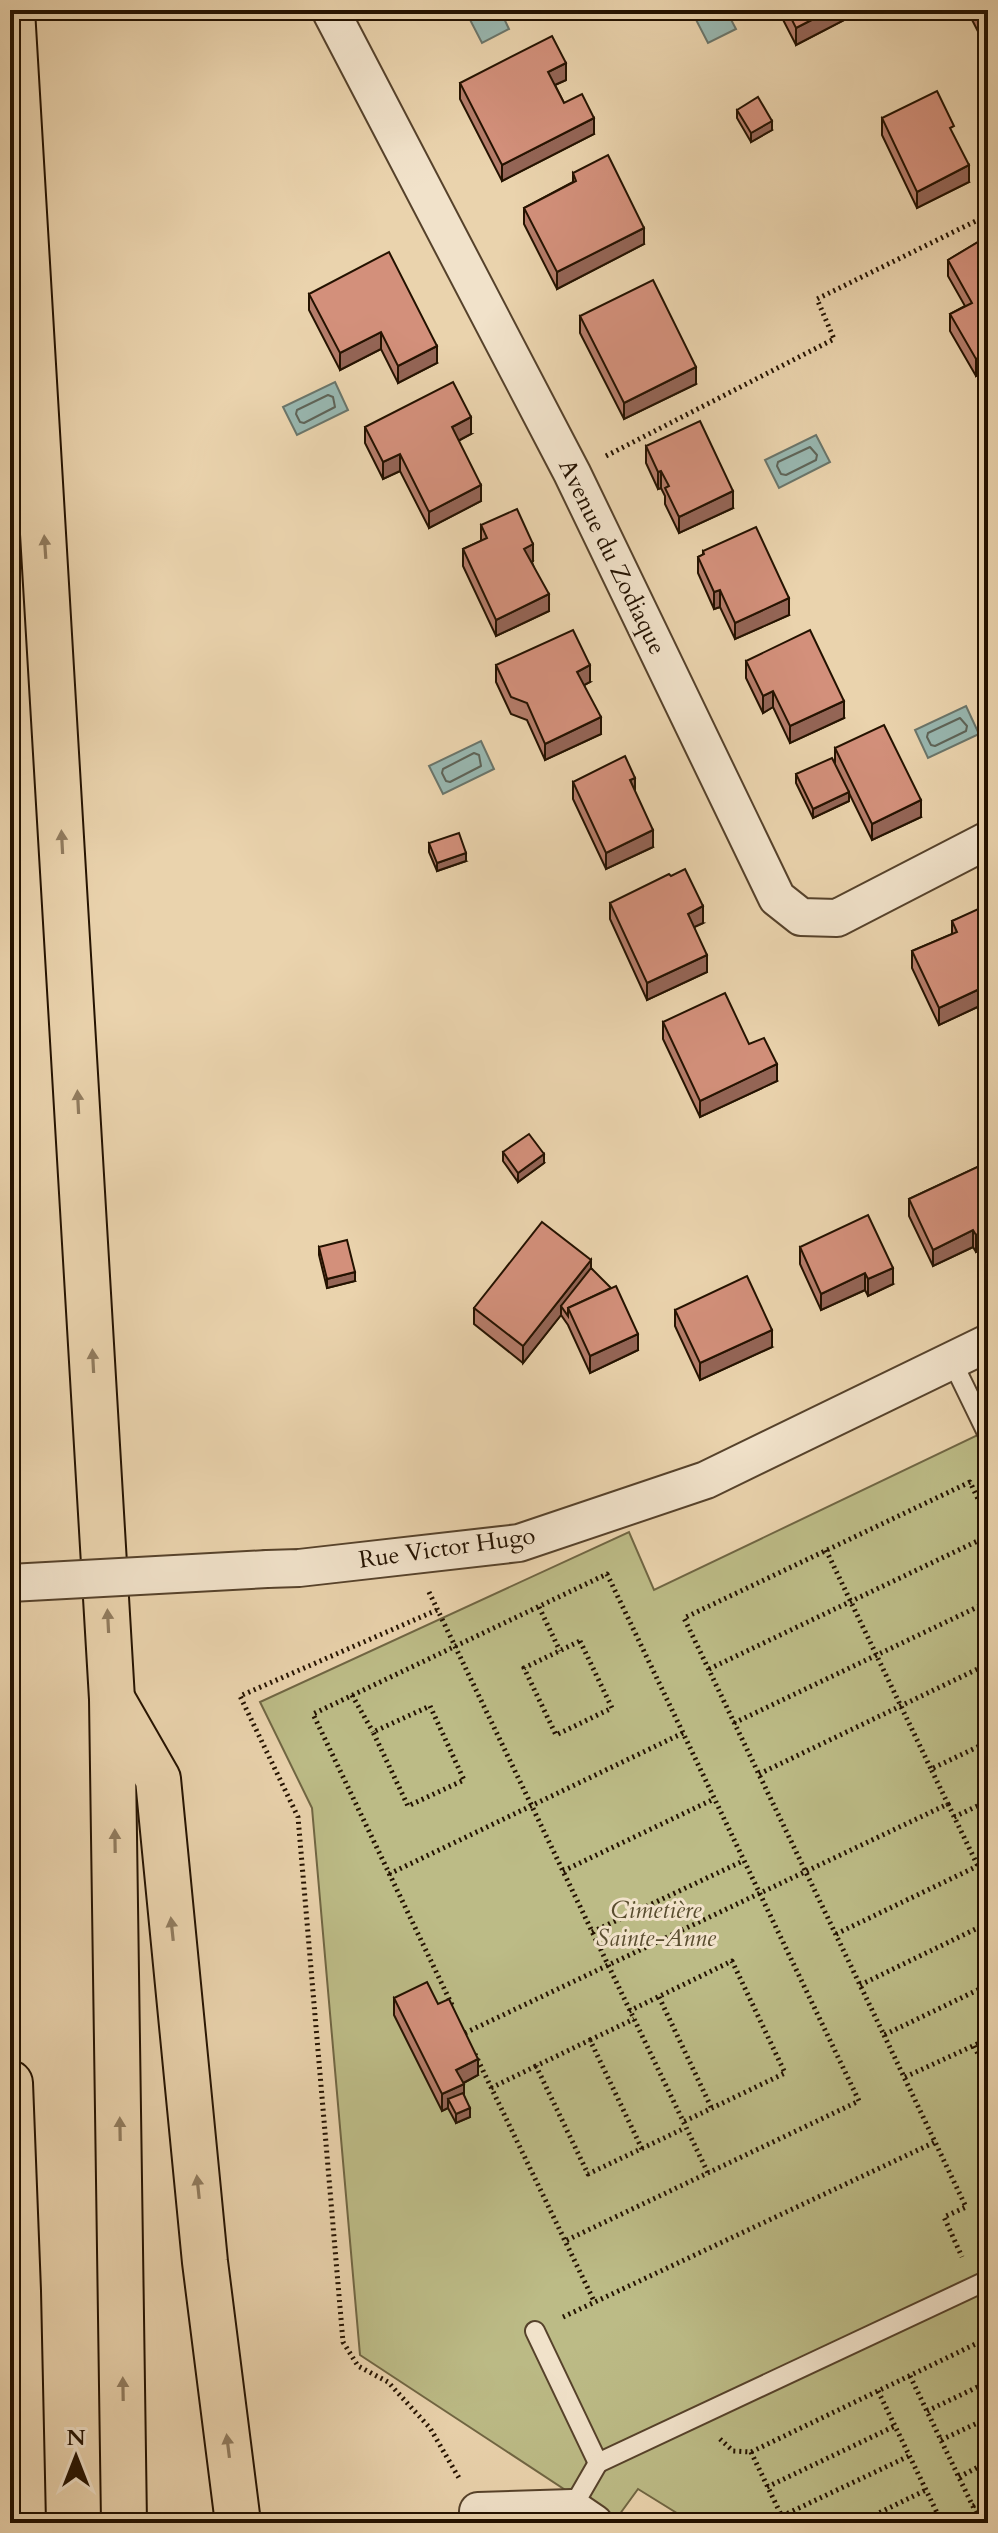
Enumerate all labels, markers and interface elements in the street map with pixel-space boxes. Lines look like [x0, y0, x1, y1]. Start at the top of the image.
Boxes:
street label: Avenue du Zodiaque [550, 454, 674, 660]
one-way arrow [38, 534, 51, 559]
one-way arrow [56, 829, 69, 854]
one-way arrow [71, 1089, 84, 1114]
one-way arrow [86, 1348, 99, 1373]
street label: Rue Victor Hugo [357, 1519, 537, 1577]
one-way arrow [101, 1608, 114, 1633]
one-way arrow [109, 1828, 121, 1853]
park label: Cimetière Sainte-Anne [596, 1894, 717, 1955]
one-way arrow [166, 1916, 179, 1941]
one-way arrow [114, 2116, 126, 2141]
one-way arrow [191, 2174, 204, 2199]
one-way arrow [117, 2376, 129, 2401]
north arrow [36, 2417, 116, 2497]
text: N [66, 2423, 86, 2453]
one-way arrow [222, 2433, 235, 2458]

